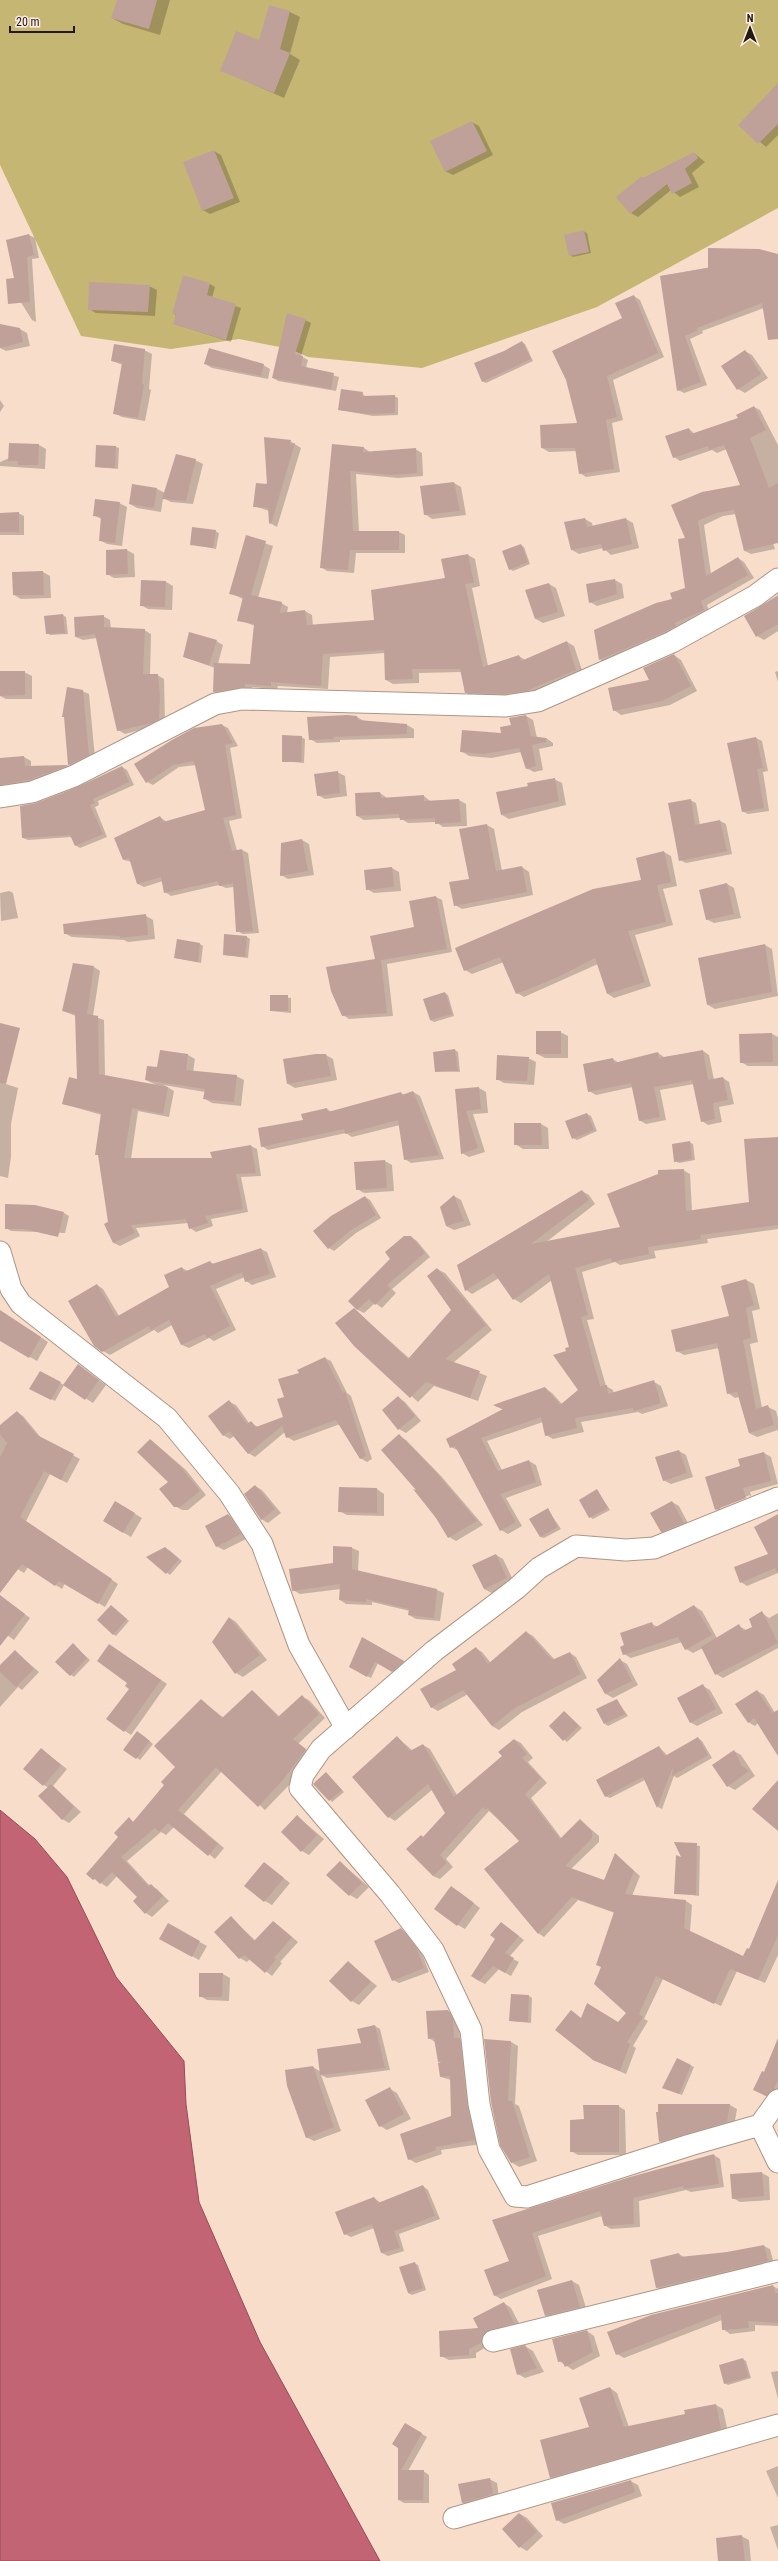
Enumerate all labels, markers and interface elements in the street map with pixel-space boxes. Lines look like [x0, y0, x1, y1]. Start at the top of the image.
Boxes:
scale bar [10, 8, 74, 34]
north arrow [730, 8, 770, 48]
text: N [747, 12, 754, 25]
text: 20 m [16, 15, 40, 29]

